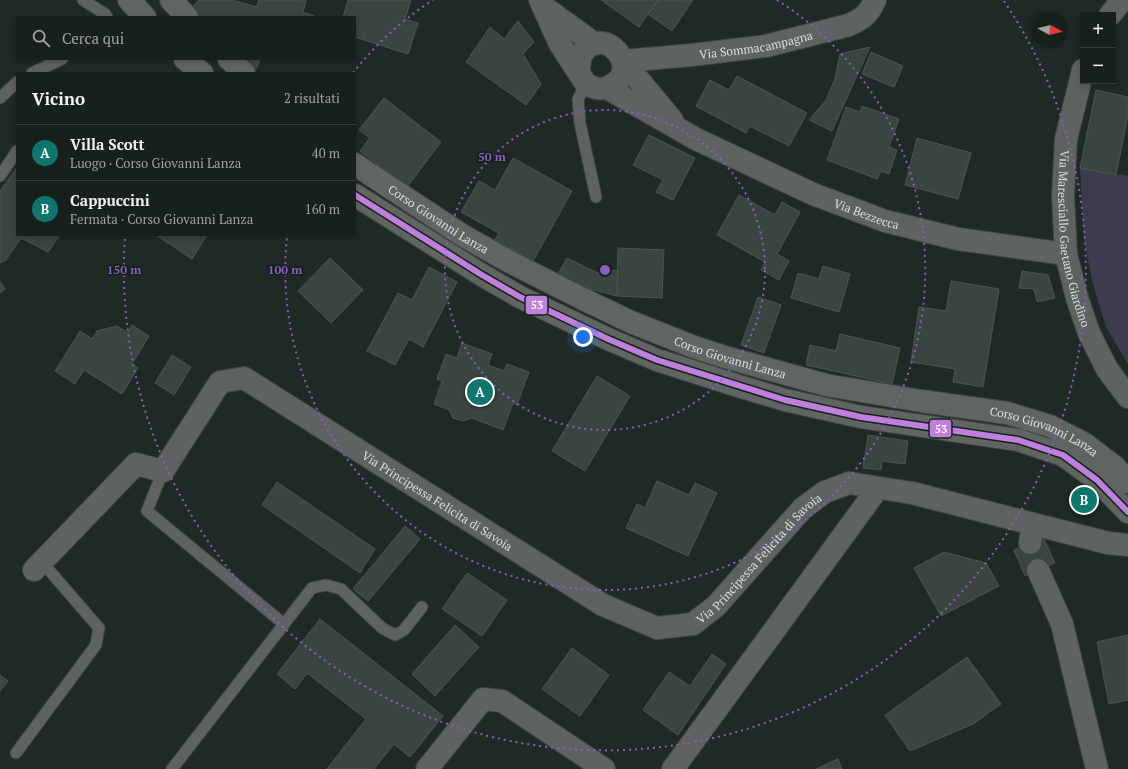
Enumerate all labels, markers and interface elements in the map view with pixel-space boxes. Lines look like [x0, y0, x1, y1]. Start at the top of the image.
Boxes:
north arrow [1032, 12, 1068, 48]
map controls [1080, 12, 1116, 84]
button: + [1080, 12, 1116, 48]
search box [16, 16, 356, 60]
icon: search [30, 27, 52, 49]
street label: Via Sommacampagna [698, 27, 814, 62]
text: Cerca qui [62, 28, 124, 48]
button: − [1080, 48, 1116, 84]
text: Vicino [32, 87, 85, 110]
text: 2 risultati [284, 89, 340, 107]
text: Villa Scott [70, 134, 144, 154]
text: A [40, 144, 50, 162]
text: 40 m [312, 144, 340, 162]
text: 50 m [478, 149, 506, 164]
street label: Via Maresciallo Gaetano Giardino [1055, 150, 1094, 329]
text: Luogo · Corso Giovanni Lanza [70, 154, 241, 172]
street label: Corso Giovanni Lanza [386, 181, 492, 256]
text: Cappuccini [70, 190, 150, 210]
street label: Via Bezzecca [832, 195, 901, 232]
text: B [41, 200, 49, 218]
text: 160 m [305, 200, 340, 218]
text: Fermata · Corso Giovanni Lanza [70, 210, 253, 228]
text: 150 m [107, 262, 141, 277]
text: 100 m [268, 262, 302, 277]
centre of rings [598, 263, 612, 277]
line badge: 53 [525, 295, 548, 315]
text: 53 [531, 298, 543, 312]
your location [573, 327, 593, 347]
street label: Corso Giovanni Lanza [672, 332, 788, 381]
pin: A [467, 377, 493, 407]
street label: Corso Giovanni Lanza [989, 403, 1102, 459]
line badge: 53 [929, 419, 952, 438]
text: 53 [935, 422, 947, 436]
street label: Via Principessa Felicita di Savoia [359, 447, 516, 554]
pin: B [1071, 485, 1097, 515]
street label: Via Principessa Felicita di Savoia [693, 490, 824, 626]

